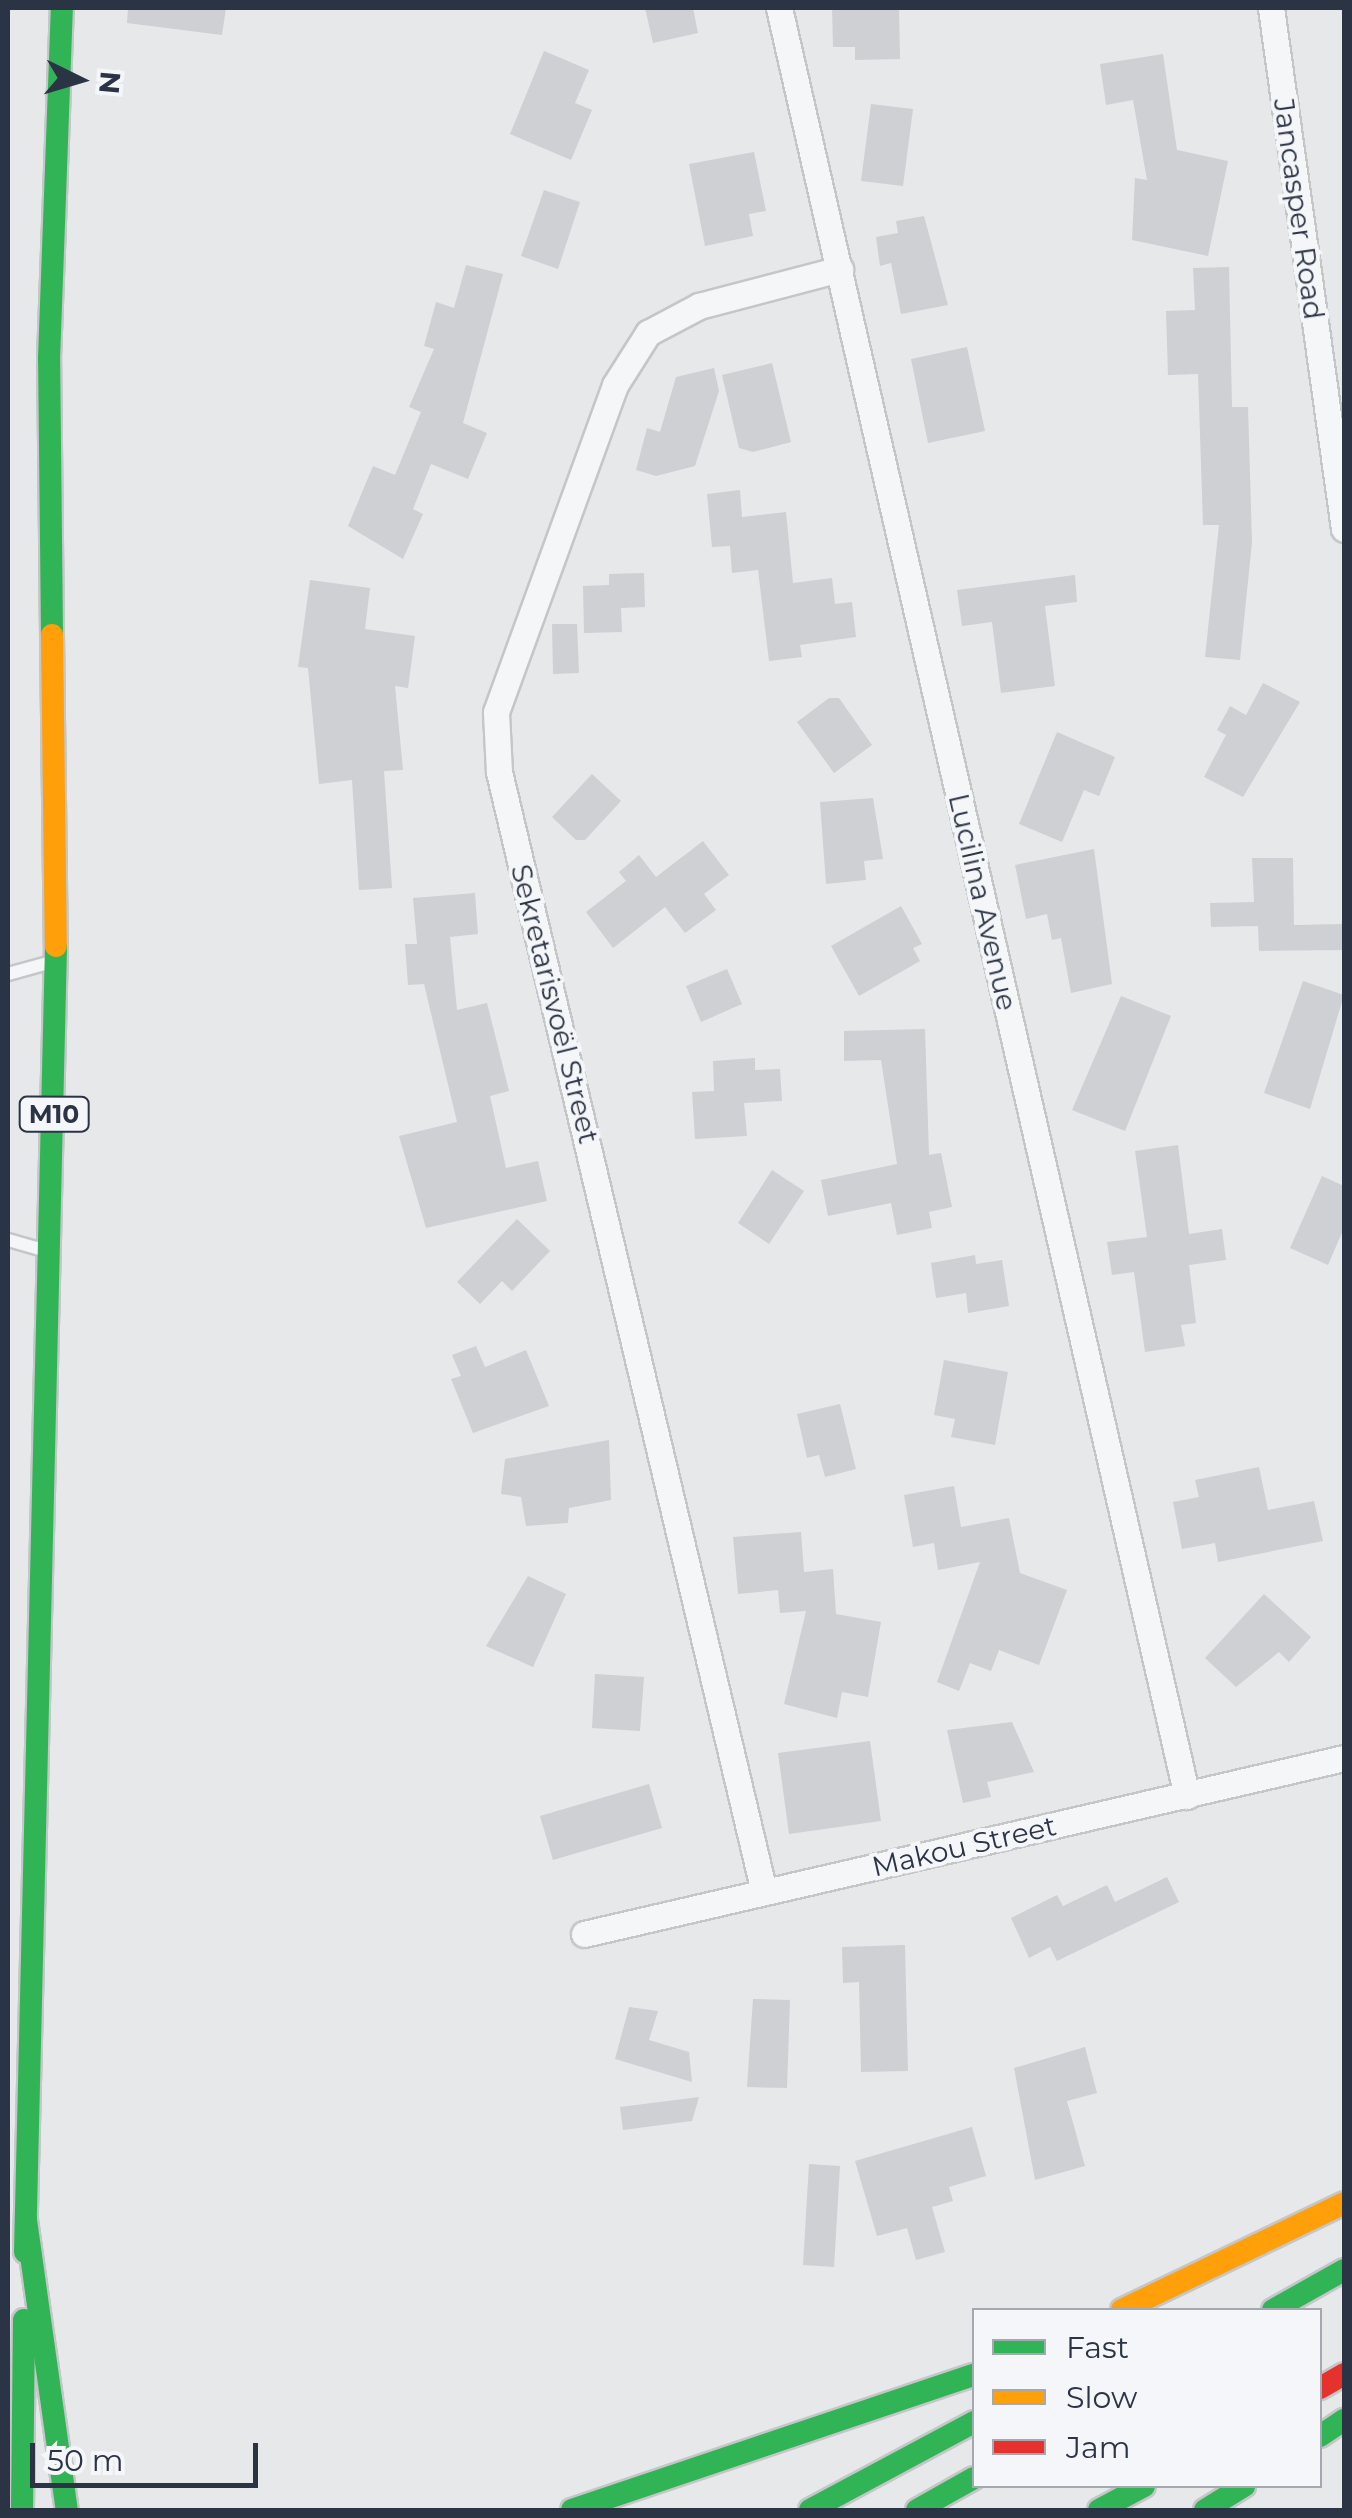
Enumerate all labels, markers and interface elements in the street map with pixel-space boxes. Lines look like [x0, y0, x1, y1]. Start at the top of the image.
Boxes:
north arrow [30, 30, 130, 130]
text: N [92, 70, 128, 95]
street label: Jancasper Road [1267, 96, 1331, 322]
street label: Lucilina Avenue [942, 790, 1024, 1014]
street label: Sekretarisvoël Street [504, 861, 606, 1147]
road number: M10 [17, 1094, 92, 1134]
street label: Makou Street [869, 1809, 1059, 1883]
legend [972, 2308, 1322, 2488]
text: Fast [1066, 2329, 1129, 2366]
text: Slow [1066, 2379, 1137, 2416]
scale bar [35, 2423, 262, 2485]
text: Jam [1066, 2429, 1131, 2466]
text: 50 m [47, 2442, 124, 2479]

